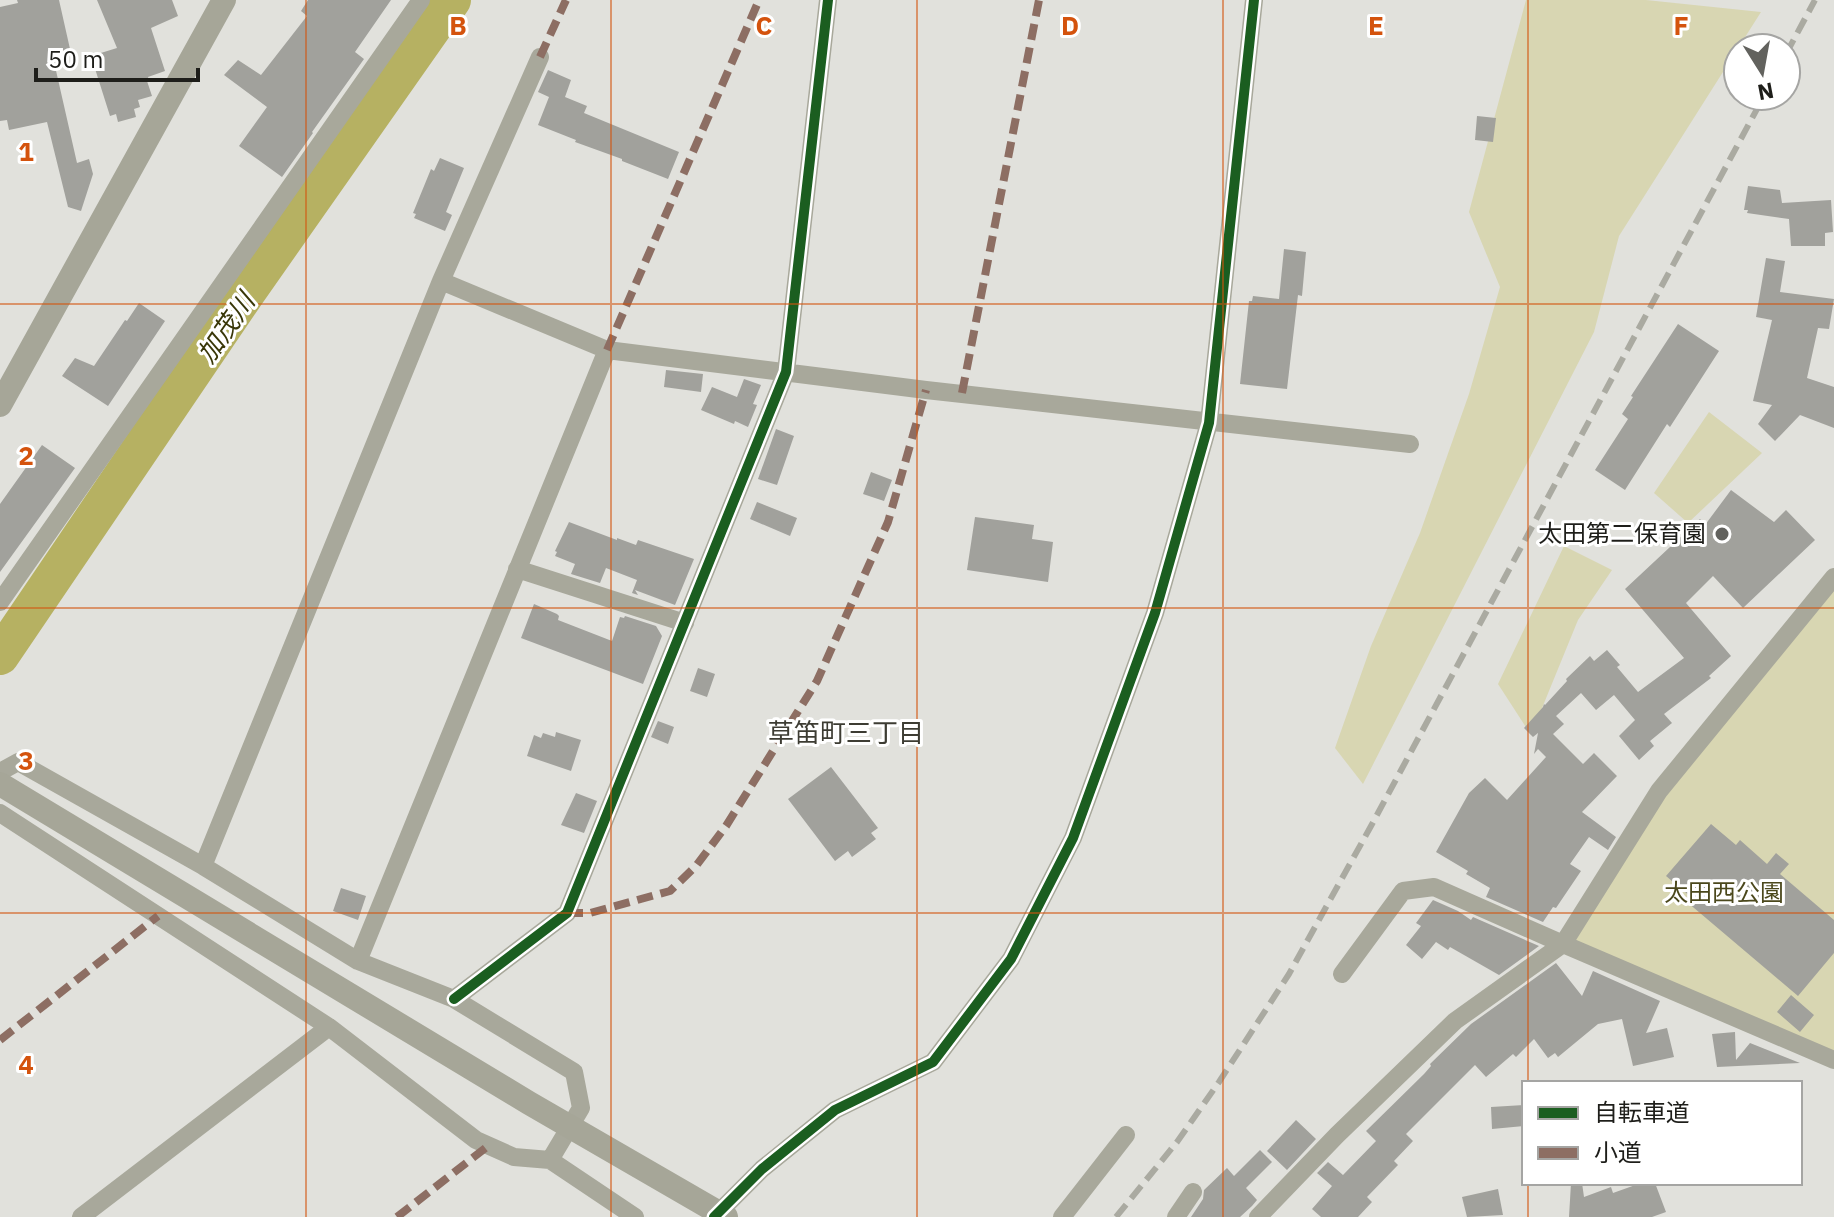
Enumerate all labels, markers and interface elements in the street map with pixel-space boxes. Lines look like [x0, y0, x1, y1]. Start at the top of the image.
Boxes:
text: B [449, 8, 467, 42]
text: C [756, 8, 773, 42]
text: D [1061, 8, 1079, 42]
text: E [1368, 8, 1384, 42]
text: F [1673, 8, 1689, 42]
scale bar [36, 32, 198, 82]
north arrow [1722, 32, 1802, 112]
text: 50 m [48, 43, 103, 75]
text: N [1755, 76, 1777, 108]
text: 1 [18, 134, 34, 168]
water label: 加茂川 [189, 283, 263, 369]
text: 2 [18, 438, 34, 472]
place label: 太田第二保育園 [1538, 517, 1706, 549]
marker: 太田第二保育園 [1713, 525, 1731, 543]
district label: 草笛町三丁目 [768, 715, 924, 749]
text: 3 [18, 743, 34, 777]
park label: 太田西公園 [1664, 876, 1784, 908]
text: 4 [18, 1047, 34, 1081]
legend [1522, 1081, 1802, 1185]
text: 自転車道 [1594, 1096, 1690, 1128]
text: 小道 [1594, 1136, 1642, 1168]

